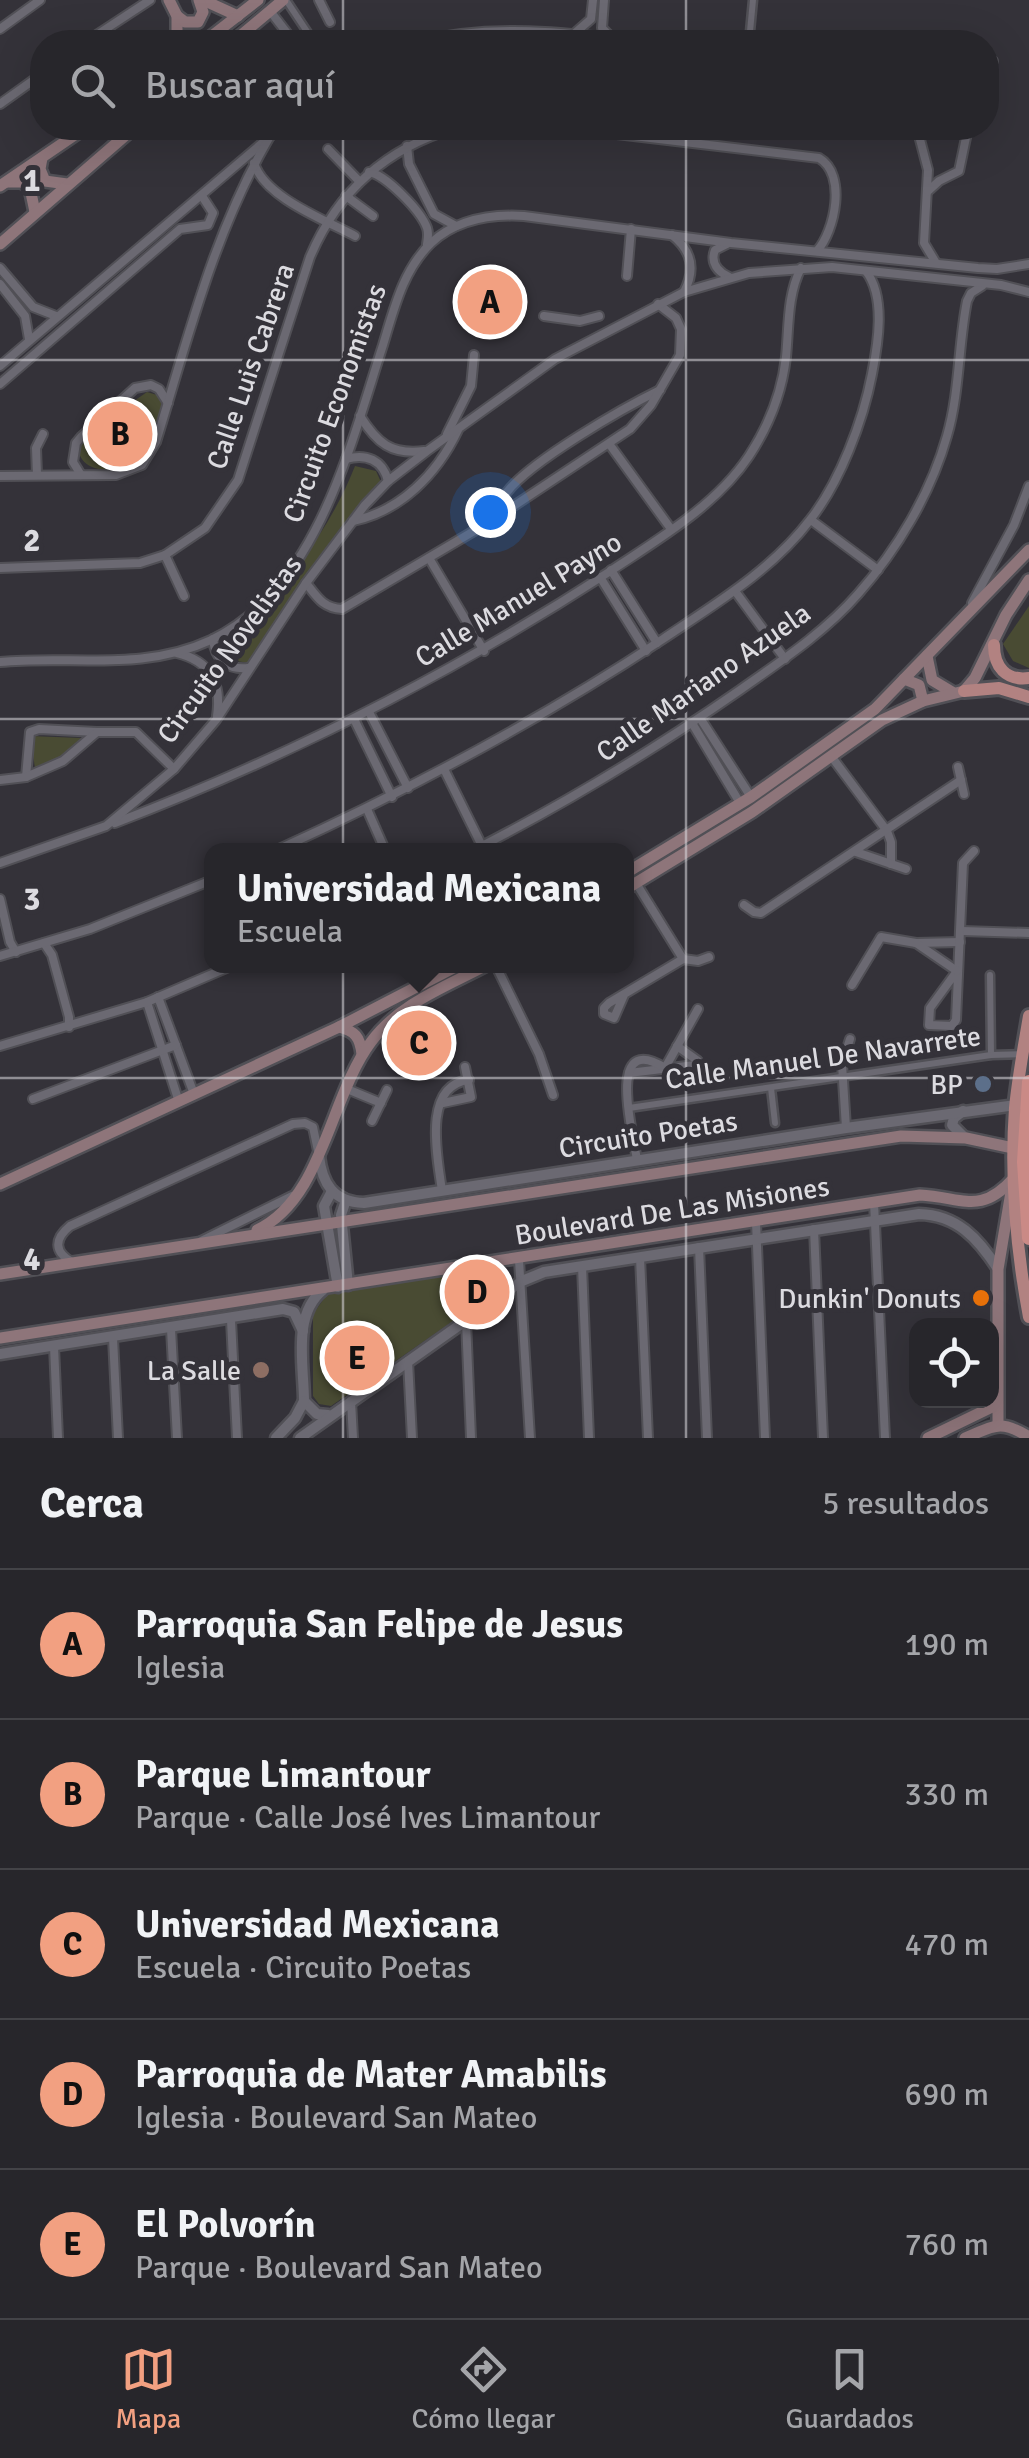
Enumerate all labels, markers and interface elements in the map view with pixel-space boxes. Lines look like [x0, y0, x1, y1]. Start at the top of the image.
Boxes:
search box [30, 30, 999, 140]
icon: search [65, 58, 120, 113]
text: Buscar aquí [145, 62, 335, 109]
text: 1 [23, 161, 41, 200]
street label: Calle Luis Cabrera [200, 259, 302, 474]
pin: A [458, 264, 522, 340]
street label: Circuito Economistas [276, 279, 394, 527]
pin: B [88, 396, 152, 472]
your location [465, 487, 516, 538]
text: 2 [23, 521, 41, 560]
street label: Calle Manuel Payno [409, 525, 628, 675]
street label: Circuito Novelistas [150, 549, 309, 750]
street label: Calle Mariano Azuela [590, 596, 817, 769]
popup [204, 843, 634, 973]
text: Universidad Mexicana [237, 865, 601, 912]
text: 3 [23, 880, 41, 919]
text: Escuela [237, 912, 343, 951]
pin: C [386, 1006, 452, 1080]
street label: Calle Manuel De Navarrete [663, 1019, 983, 1097]
place label: BP [930, 1068, 963, 1102]
marker: BP [972, 1073, 994, 1095]
street label: Circuito Poetas [556, 1104, 740, 1166]
street label: Boulevard De Las Misiones [513, 1169, 832, 1253]
text: 4 [23, 1240, 41, 1279]
pin: D [444, 1254, 510, 1330]
place label: Dunkin' Donuts [778, 1282, 961, 1316]
marker: Dunkin' Donuts [970, 1287, 992, 1309]
map controls [909, 1318, 999, 1408]
button: locate [909, 1318, 999, 1408]
pin: E [324, 1320, 390, 1396]
place label: La Salle [147, 1354, 241, 1388]
marker: La Salle [250, 1359, 272, 1381]
text: Cerca [40, 1478, 144, 1529]
text: 5 resultados [822, 1484, 989, 1523]
text: Parroquia San Felipe de Jesus [135, 1601, 623, 1648]
text: A [62, 1625, 83, 1664]
text: 190 m [905, 1625, 989, 1664]
text: Iglesia [135, 1648, 225, 1687]
text: Parque Limantour [135, 1751, 431, 1798]
text: B [63, 1775, 82, 1814]
text: 330 m [905, 1775, 989, 1814]
text: Parque · Calle José Ives Limantour [135, 1798, 600, 1837]
text: Universidad Mexicana [135, 1901, 500, 1948]
text: C [63, 1925, 82, 1964]
text: 470 m [905, 1925, 989, 1964]
text: Escuela · Circuito Poetas [135, 1948, 471, 1987]
text: Parroquia de Mater Amabilis [135, 2051, 607, 2098]
text: D [62, 2075, 83, 2114]
text: 690 m [905, 2075, 989, 2114]
text: Iglesia · Boulevard San Mateo [135, 2098, 537, 2137]
text: El Polvorín [135, 2201, 316, 2248]
text: E [63, 2225, 82, 2264]
text: 760 m [905, 2225, 989, 2264]
text: Parque · Boulevard San Mateo [135, 2248, 543, 2287]
tab: Mapa [115, 2342, 181, 2436]
tab: Cómo llegar [412, 2342, 555, 2436]
tab: Guardados [786, 2342, 914, 2436]

